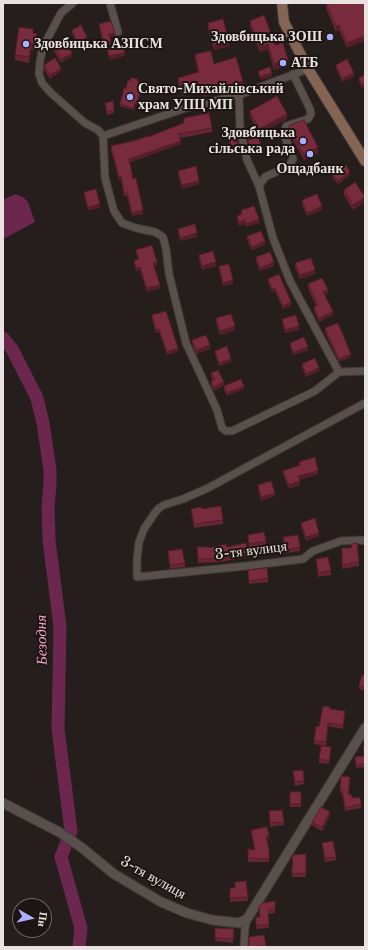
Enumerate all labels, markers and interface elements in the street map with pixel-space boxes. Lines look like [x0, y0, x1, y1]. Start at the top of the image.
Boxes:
place label: Здовбицька ЗОШ [211, 29, 322, 45]
marker: Здовбицька ЗОШ [325, 32, 335, 42]
place label: Здовбицька АЗПСМ [34, 36, 163, 52]
marker: Здовбицька АЗПСМ [21, 39, 31, 49]
place label: АТБ [291, 55, 318, 71]
marker: АТБ [278, 58, 288, 68]
place label: Свято-Михайлівський храм УПЦ МП [138, 81, 284, 114]
marker: Свято-Михайлівський храм УПЦ МП [125, 92, 135, 102]
place label: Здовбицька сільська рада [209, 125, 295, 158]
marker: Здовбицька сільська рада [298, 136, 308, 146]
marker: Ощадбанк [305, 149, 315, 159]
place label: Ощадбанк [277, 161, 343, 177]
street label: 3-тя вулиця [214, 538, 288, 564]
water label: Безодня [33, 615, 51, 665]
street label: 3-тя вулиця [117, 853, 189, 903]
north arrow [12, 898, 52, 938]
text: Пн [35, 911, 51, 928]

